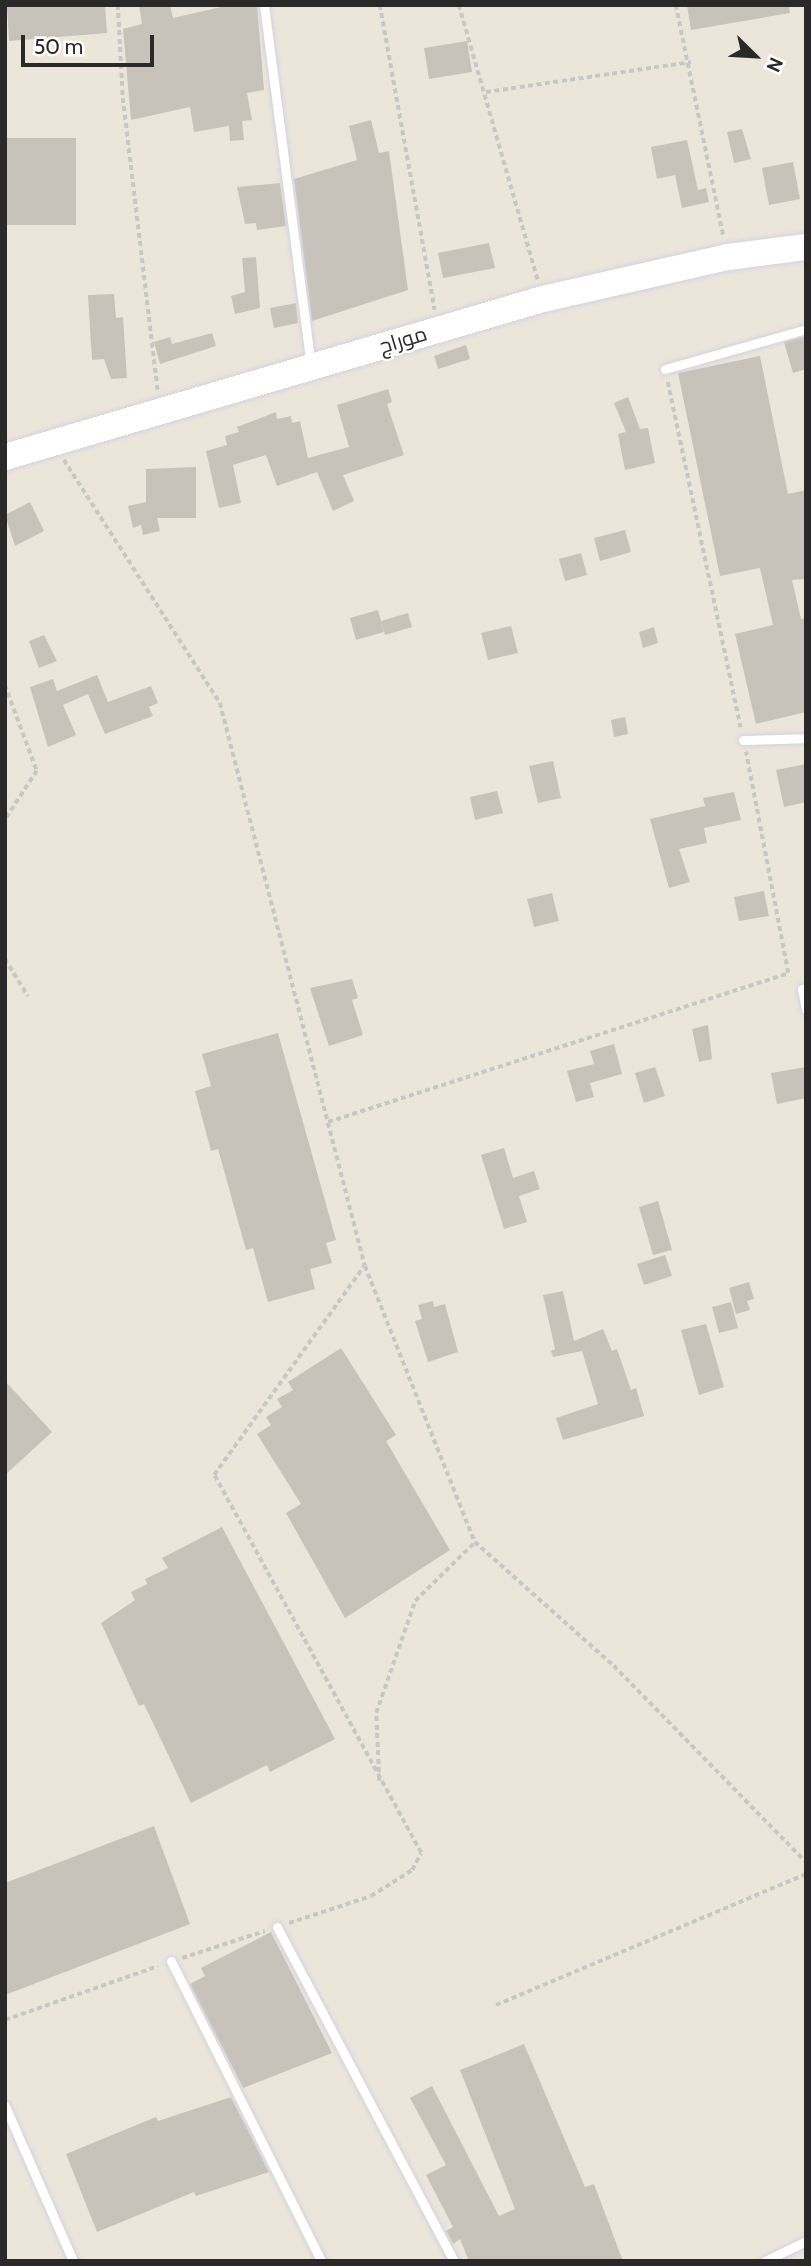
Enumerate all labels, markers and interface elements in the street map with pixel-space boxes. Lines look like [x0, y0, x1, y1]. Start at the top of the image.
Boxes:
scale bar [24, 21, 158, 65]
north arrow [720, 21, 790, 91]
text: 50 m [34, 34, 83, 59]
text: N [761, 54, 788, 76]
street label: موراج [376, 321, 430, 359]

